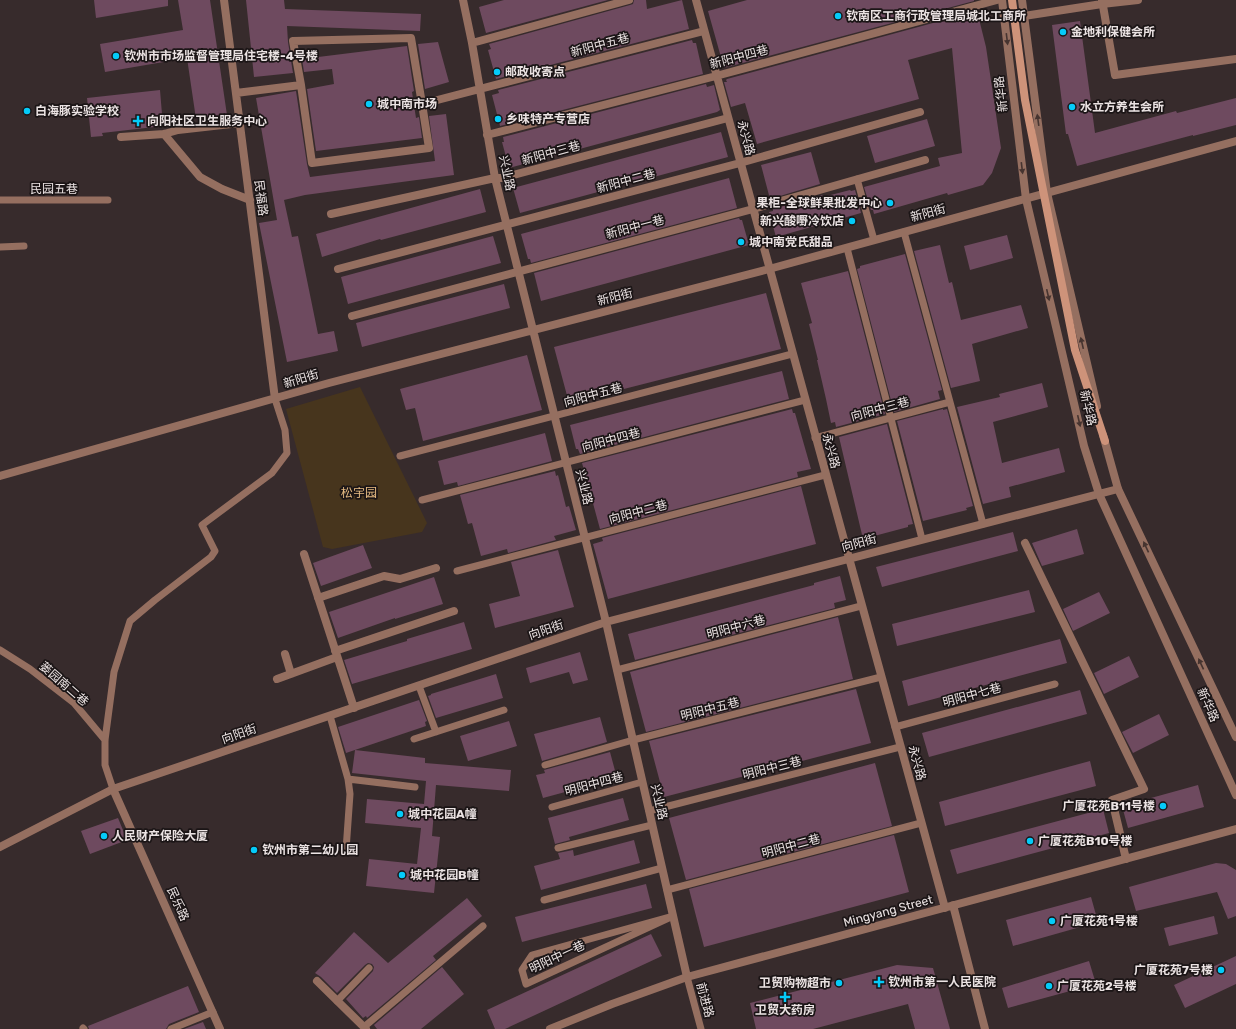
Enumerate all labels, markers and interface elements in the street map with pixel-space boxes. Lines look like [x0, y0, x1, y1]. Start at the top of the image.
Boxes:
place label: 钦南区工商行政管理局城北工商所 [846, 9, 1026, 23]
marker: 钦南区工商行政管理局城北工商所 [833, 11, 843, 21]
place label: 金地利保健会所 [1071, 25, 1155, 39]
marker: 金地利保健会所 [1058, 27, 1068, 37]
street label: 新阳中五巷 [569, 30, 631, 60]
one-way arrow [1003, 33, 1010, 45]
street label: 新阳中四巷 [708, 42, 770, 72]
place label: 钦州市市场监督管理局住宅楼-4号楼 [124, 49, 318, 63]
marker: 钦州市市场监督管理局住宅楼-4号楼 [111, 51, 121, 61]
place label: 邮政收寄点 [505, 65, 565, 79]
marker: 邮政收寄点 [492, 67, 502, 77]
street label: 新华路 [992, 75, 1010, 113]
place label: 城中南市场 [377, 97, 437, 111]
marker: 城中南市场 [364, 99, 374, 109]
place label: 水立方养生会所 [1080, 100, 1164, 114]
marker: 水立方养生会所 [1067, 102, 1077, 112]
place label: 白海豚实验学校 [35, 104, 119, 118]
marker: 白海豚实验学校 [22, 106, 32, 116]
place label: 乡味特产专营店 [506, 112, 590, 126]
place label: 向阳社区卫生服务中心 [147, 114, 267, 128]
marker: 乡味特产专营店 [493, 114, 503, 124]
one-way arrow [1035, 114, 1041, 126]
marker: 向阳社区卫生服务中心 [132, 115, 144, 127]
street label: 永兴路 [735, 119, 757, 157]
street label: 新阳中三巷 [520, 138, 582, 168]
street label: 兴业路 [496, 154, 518, 192]
one-way arrow [1019, 162, 1025, 174]
street label: 新阳中二巷 [595, 166, 657, 196]
street label: 民福路 [252, 179, 270, 217]
street label: 民园五巷 [30, 182, 78, 196]
place label: 果柜-全球鲜果批发中心 [756, 196, 882, 210]
marker: 果柜-全球鲜果批发中心 [885, 198, 895, 208]
street label: 新阳街 [909, 202, 947, 224]
street label: 新阳中一巷 [604, 212, 666, 242]
place label: 新兴酸嘢冷饮店 [760, 214, 844, 228]
marker: 新兴酸嘢冷饮店 [847, 216, 857, 226]
place label: 城中南党氏甜品 [749, 235, 833, 249]
marker: 城中南党氏甜品 [736, 237, 746, 247]
street label: 新阳街 [596, 286, 634, 308]
one-way arrow [1046, 289, 1052, 301]
one-way arrow [1079, 337, 1085, 349]
street label: 新阳街 [282, 367, 320, 391]
street label: 向阳中五巷 [562, 380, 624, 410]
street label: 新华路 [1077, 389, 1099, 427]
street label: 向阳中三巷 [849, 394, 911, 424]
one-way arrow [1076, 415, 1082, 428]
street label: 向阳中四巷 [580, 425, 642, 455]
street label: 永兴路 [820, 432, 842, 470]
street label: 兴业路 [573, 468, 595, 506]
park label: 松宇园 [341, 486, 377, 500]
street label: 向阳中二巷 [607, 497, 669, 527]
street label: 向阳街 [840, 532, 878, 554]
one-way arrow [1143, 541, 1149, 552]
street label: 明阳中六巷 [705, 612, 767, 642]
street label: 向阳街 [527, 618, 565, 642]
one-way arrow [1198, 658, 1204, 670]
street label: 蒌园南二巷 [37, 659, 91, 709]
street label: 明阳中七巷 [941, 680, 1003, 710]
street label: 新华路 [1194, 686, 1222, 724]
street label: 明阳中五巷 [679, 695, 741, 723]
street label: 向阳街 [220, 722, 258, 746]
street label: 永兴路 [906, 744, 928, 782]
street label: 明阳中三巷 [741, 754, 803, 782]
street label: 明阳中四巷 [563, 769, 625, 799]
street label: 兴业路 [648, 783, 670, 821]
place label: 广厦花苑B11号楼 [1063, 799, 1155, 813]
marker: 广厦花苑B11号楼 [1158, 801, 1168, 811]
place label: 城中花园A幢 [408, 807, 477, 821]
marker: 城中花园A幢 [395, 809, 405, 819]
place label: 人民财产保险大厦 [112, 829, 208, 843]
marker: 人民财产保险大厦 [99, 831, 109, 841]
street label: 明阳中二巷 [760, 831, 822, 861]
place label: 广厦花苑B10号楼 [1038, 834, 1133, 848]
marker: 广厦花苑B10号楼 [1025, 836, 1035, 846]
place label: 钦州市第二幼儿园 [262, 843, 358, 857]
marker: 钦州市第二幼儿园 [249, 845, 259, 855]
place label: 城中花园B幢 [410, 868, 478, 882]
marker: 城中花园B幢 [397, 870, 407, 880]
street label: 民乐路 [164, 885, 192, 923]
street label: Mingyang Street [842, 892, 935, 930]
place label: 广厦花苑1号楼 [1060, 914, 1138, 928]
marker: 广厦花苑1号楼 [1047, 916, 1057, 926]
street label: 明阳中一巷 [527, 938, 587, 976]
place label: 广厦花苑7号楼 [1134, 963, 1213, 977]
marker: 广厦花苑7号楼 [1216, 965, 1226, 975]
place label: 钦州市第一人民医院 [888, 975, 996, 989]
place label: 卫贸购物超市 [759, 976, 831, 990]
marker: 钦州市第一人民医院 [873, 976, 885, 988]
marker: 卫贸购物超市 [834, 978, 844, 988]
place label: 广厦花苑2号楼 [1057, 979, 1137, 993]
street label: 前进路 [694, 981, 716, 1019]
marker: 广厦花苑2号楼 [1044, 981, 1054, 991]
marker: 卫贸大药房 [780, 992, 790, 1002]
place label: 卫贸大药房 [755, 1003, 815, 1017]

